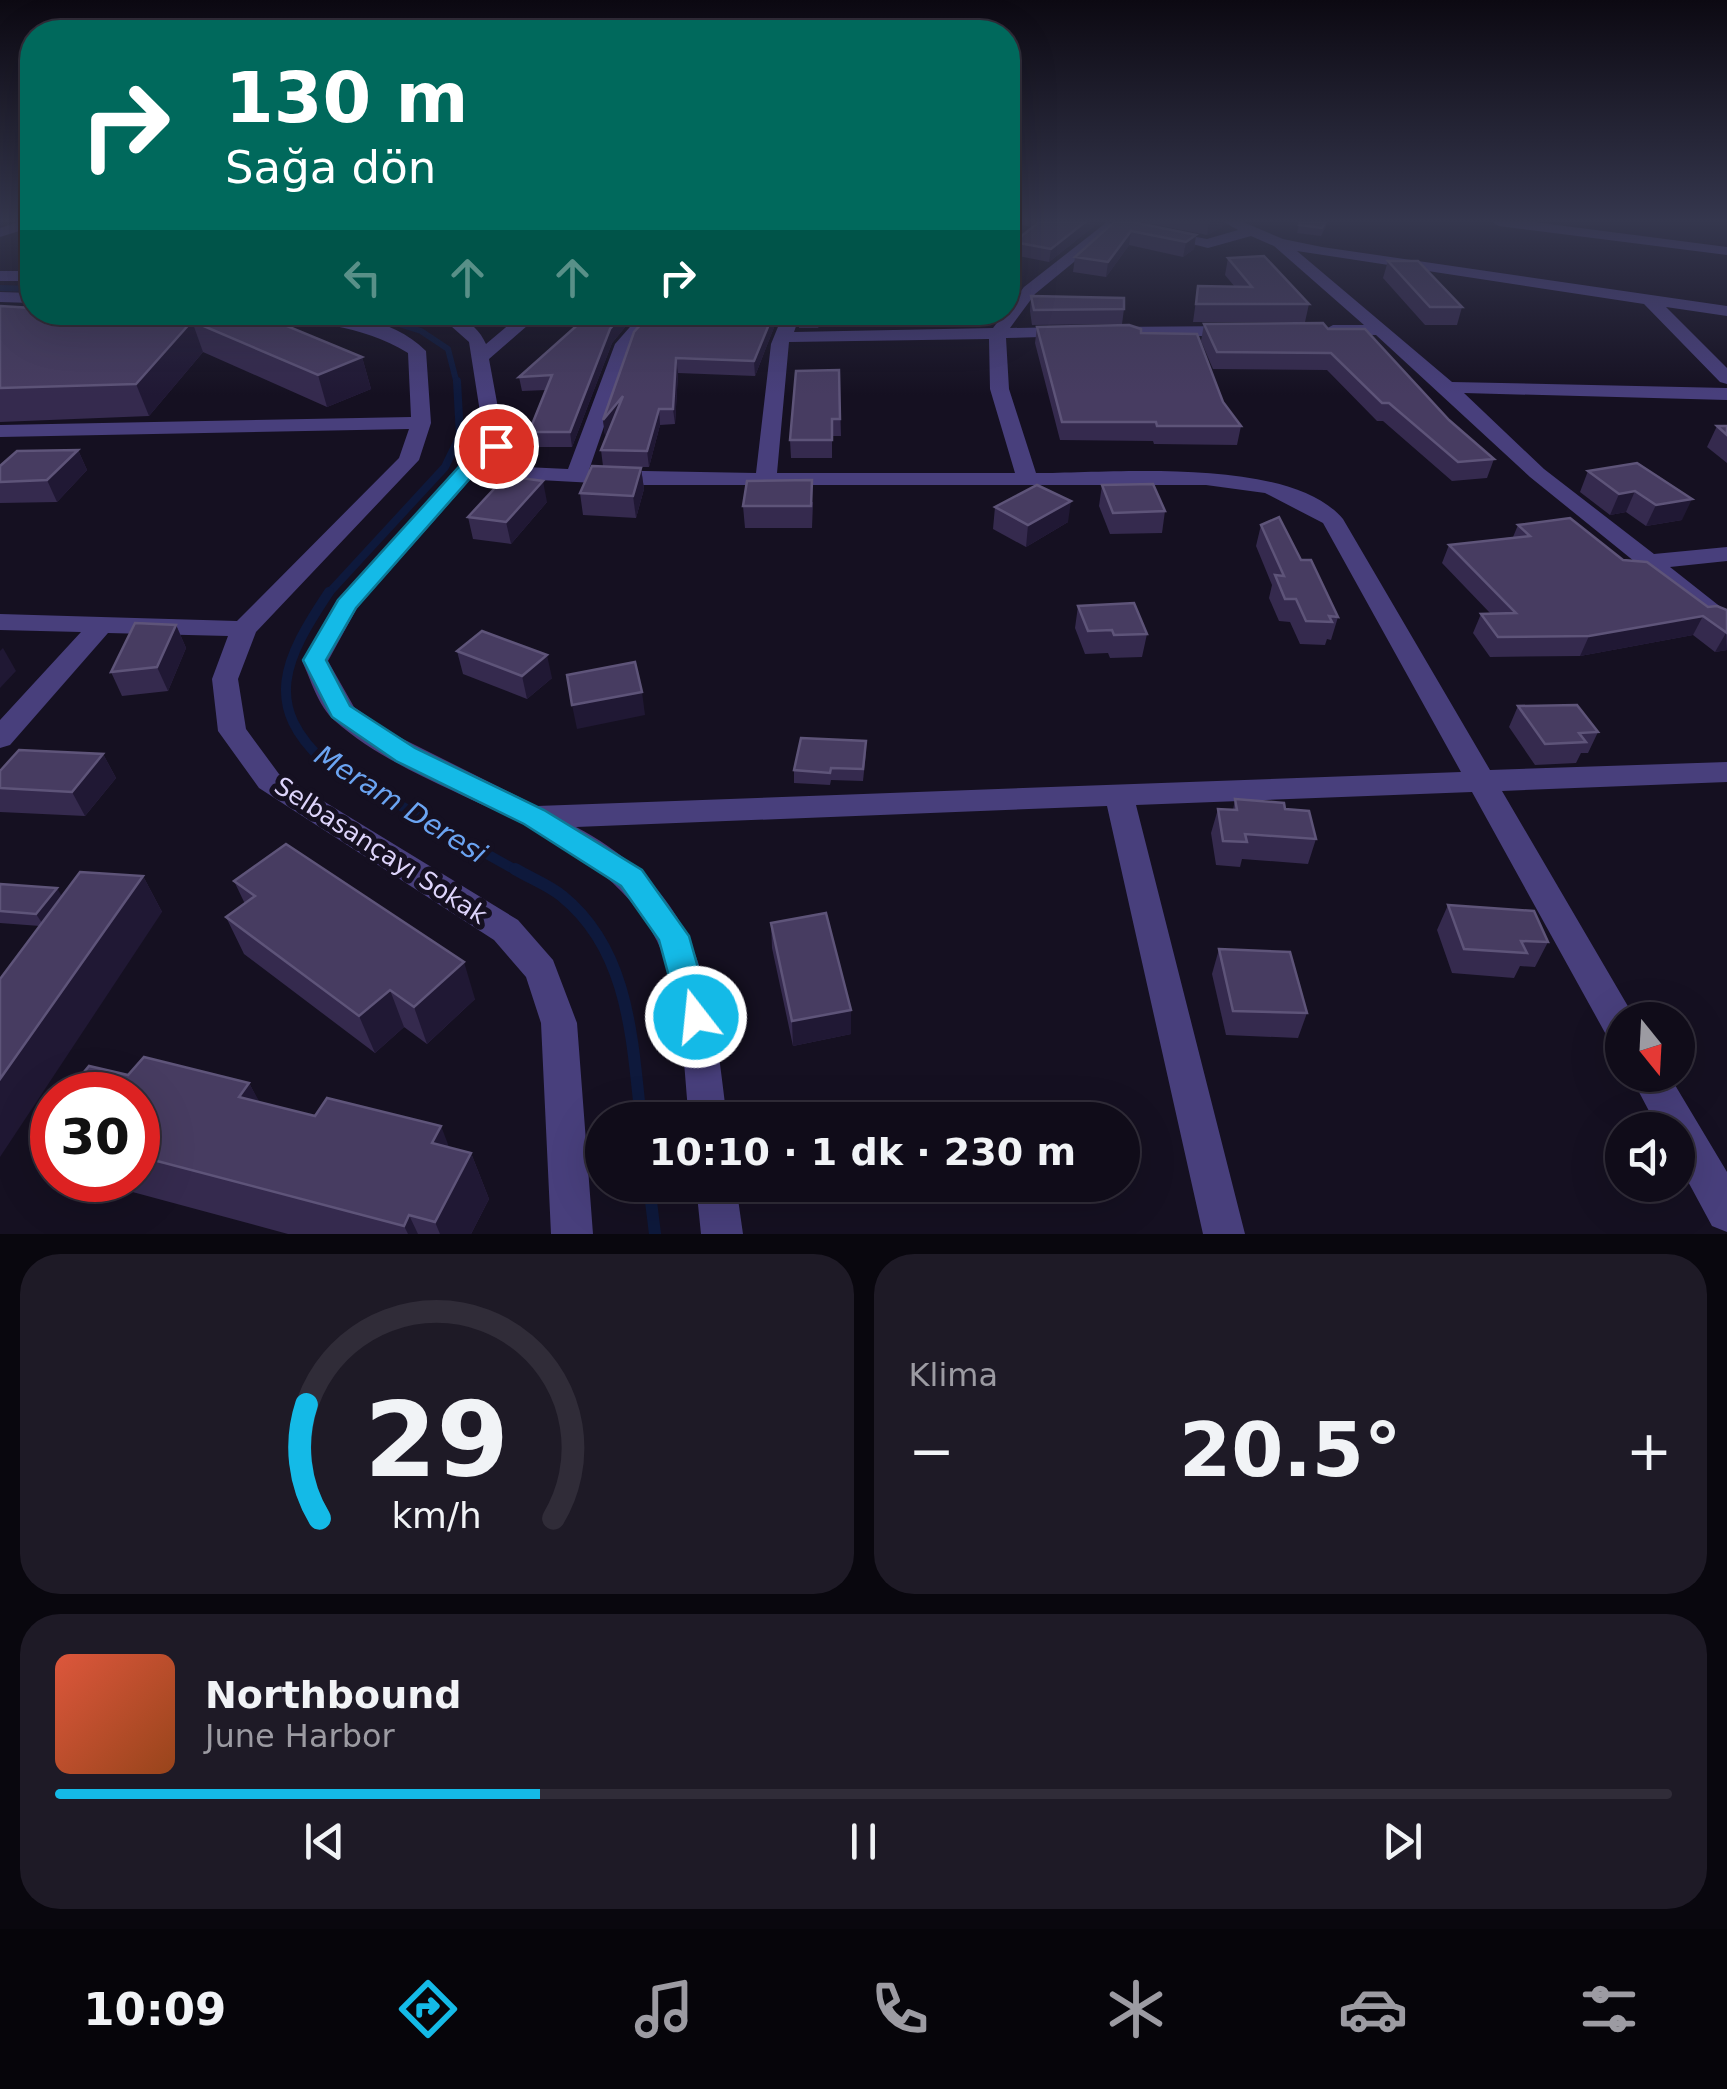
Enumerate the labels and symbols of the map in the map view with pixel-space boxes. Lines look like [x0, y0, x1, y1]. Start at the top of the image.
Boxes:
pin [454, 404, 539, 489]
water label: Meram Deresi [309, 738, 493, 870]
street label: Selbasançayı Sokak [269, 771, 493, 930]
position arrow [644, 965, 748, 1069]
north arrow [1605, 1002, 1695, 1092]
speed limit sign: 30 [30, 1072, 160, 1202]

